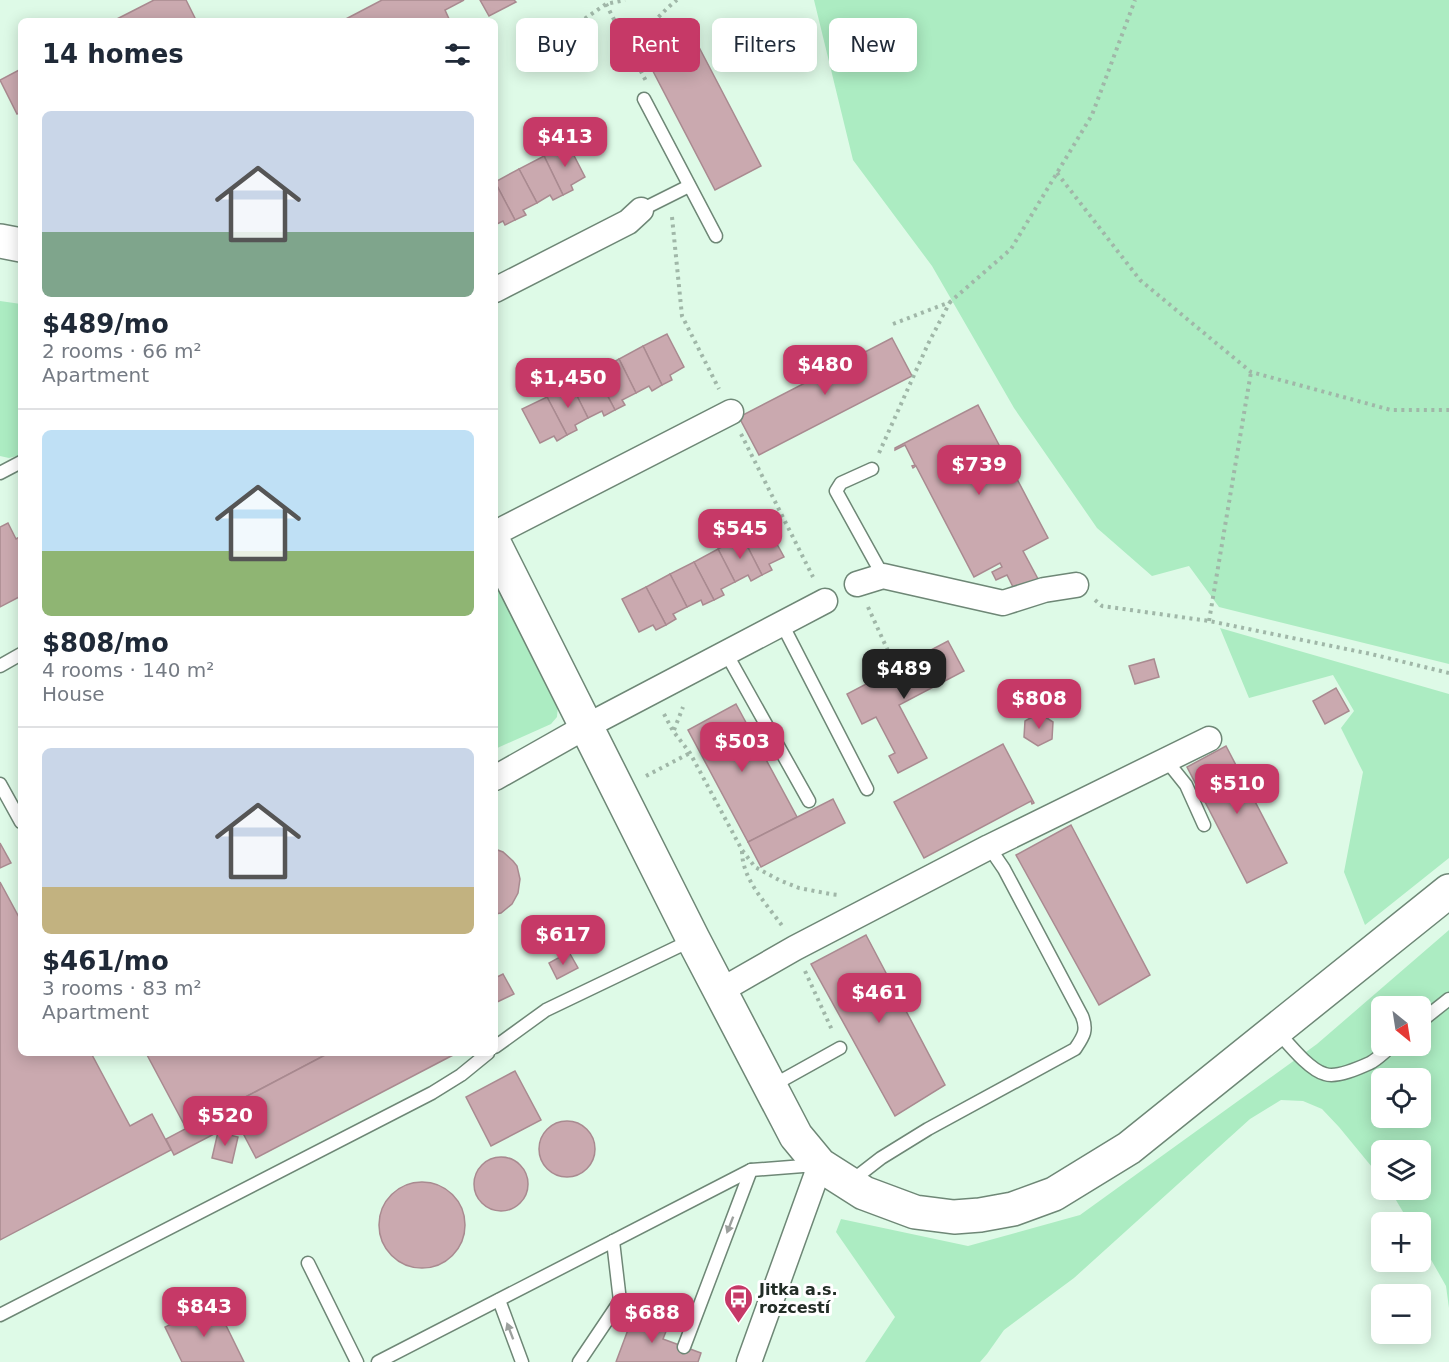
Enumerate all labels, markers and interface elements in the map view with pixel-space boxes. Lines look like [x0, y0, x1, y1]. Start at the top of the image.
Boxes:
chip: Buy [516, 18, 598, 72]
chip: Rent [610, 18, 700, 72]
chip: Filters [712, 18, 817, 72]
chip: New [829, 18, 917, 72]
icon: filters [441, 38, 474, 71]
text: 14 homes [42, 39, 184, 69]
pin: $413 [529, 117, 601, 168]
text: $413 [537, 124, 593, 148]
icon: home [204, 150, 312, 258]
text: $489/mo [42, 309, 169, 339]
text: 2 rooms · 66 m² [42, 339, 202, 363]
pin: $480 [789, 345, 861, 396]
text: $480 [797, 352, 853, 376]
pin: $1,450 [519, 358, 617, 409]
text: Apartment [42, 363, 149, 387]
text: $1,450 [529, 365, 607, 389]
pin: $739 [943, 445, 1015, 496]
text: $739 [951, 452, 1007, 476]
icon: home [204, 469, 312, 577]
pin: $545 [704, 509, 776, 560]
text: $545 [712, 516, 768, 540]
text: $808/mo [42, 628, 169, 658]
pin: $489 [868, 649, 940, 700]
text: $489 [876, 656, 932, 680]
text: 4 rooms · 140 m² [42, 658, 214, 682]
pin: $808 [1003, 679, 1075, 730]
text: House [42, 682, 105, 706]
text: $808 [1011, 686, 1067, 710]
pin: $503 [706, 722, 778, 773]
text: $503 [714, 729, 770, 753]
pin: $510 [1201, 764, 1273, 815]
text: $510 [1209, 771, 1265, 795]
icon: home [204, 787, 312, 895]
pin: $617 [527, 915, 599, 966]
text: $617 [535, 922, 591, 946]
text: $461/mo [42, 946, 169, 976]
pin: $461 [843, 973, 915, 1024]
text: 3 rooms · 83 m² [42, 976, 202, 1000]
text: $461 [851, 980, 907, 1004]
north arrow [1371, 996, 1431, 1056]
map controls [1371, 996, 1431, 1344]
text: Apartment [42, 1000, 149, 1024]
button: locate [1371, 1068, 1431, 1128]
pin: $520 [189, 1096, 261, 1147]
text: $520 [197, 1103, 253, 1127]
button: layers [1371, 1140, 1431, 1200]
button: + [1371, 1212, 1431, 1272]
one-way arrow [725, 1216, 735, 1234]
place label: Jitka a.s. rozcestí [758, 1280, 838, 1317]
bus stop icon: Jitka a.s. rozcestí [722, 1282, 754, 1324]
button: − [1371, 1284, 1431, 1344]
pin: $843 [168, 1287, 240, 1338]
pin: $688 [616, 1293, 688, 1344]
text: $843 [176, 1294, 232, 1318]
text: $688 [624, 1300, 680, 1324]
one-way arrow [505, 1322, 515, 1340]

